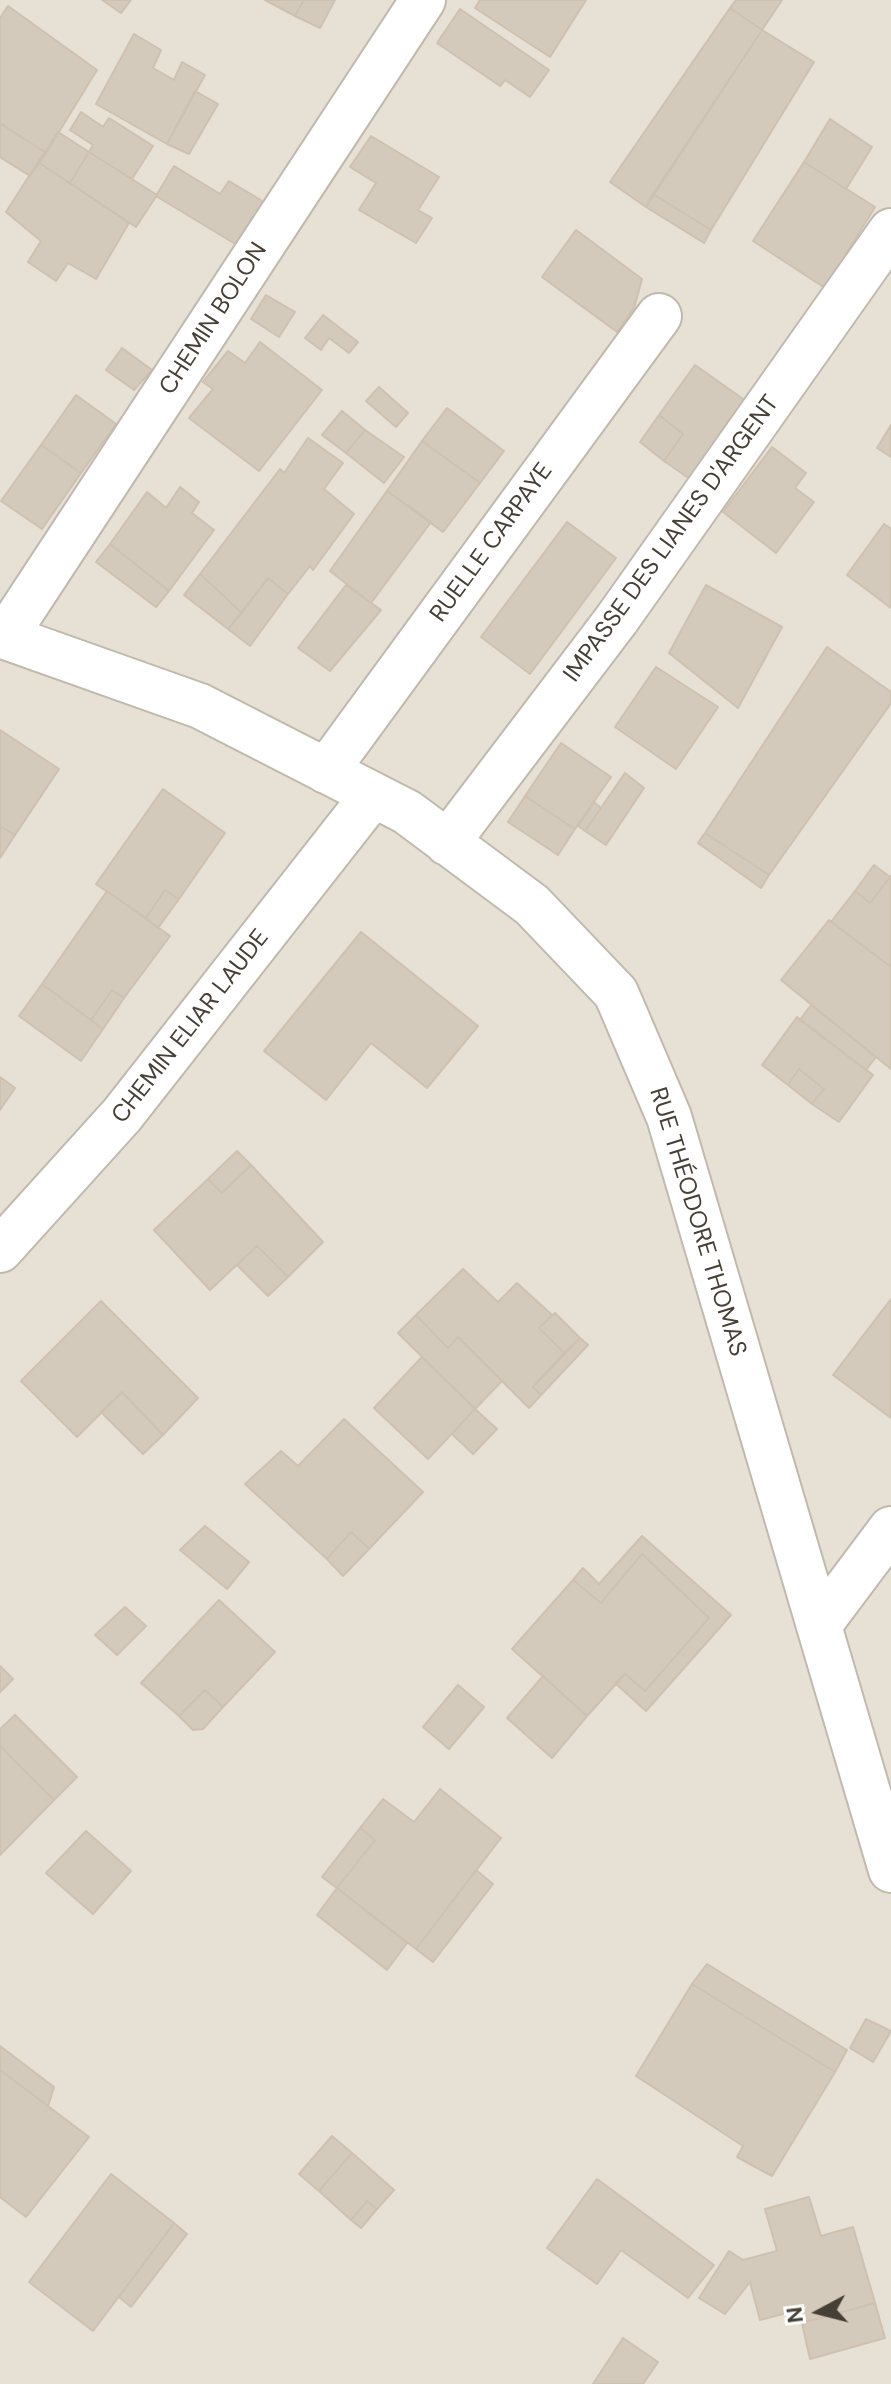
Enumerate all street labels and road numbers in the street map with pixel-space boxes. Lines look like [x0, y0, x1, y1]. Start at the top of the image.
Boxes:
street label: CHEMIN BOLON [154, 238, 274, 400]
street label: IMPASSE DES LIANES D'ARGENT [558, 390, 786, 688]
street label: RUELLE CARPAYE [425, 458, 559, 628]
street label: CHEMIN ELIAR LAUDE [106, 924, 276, 1130]
street label: RUE THÉODORE THOMAS [642, 1084, 752, 1360]

